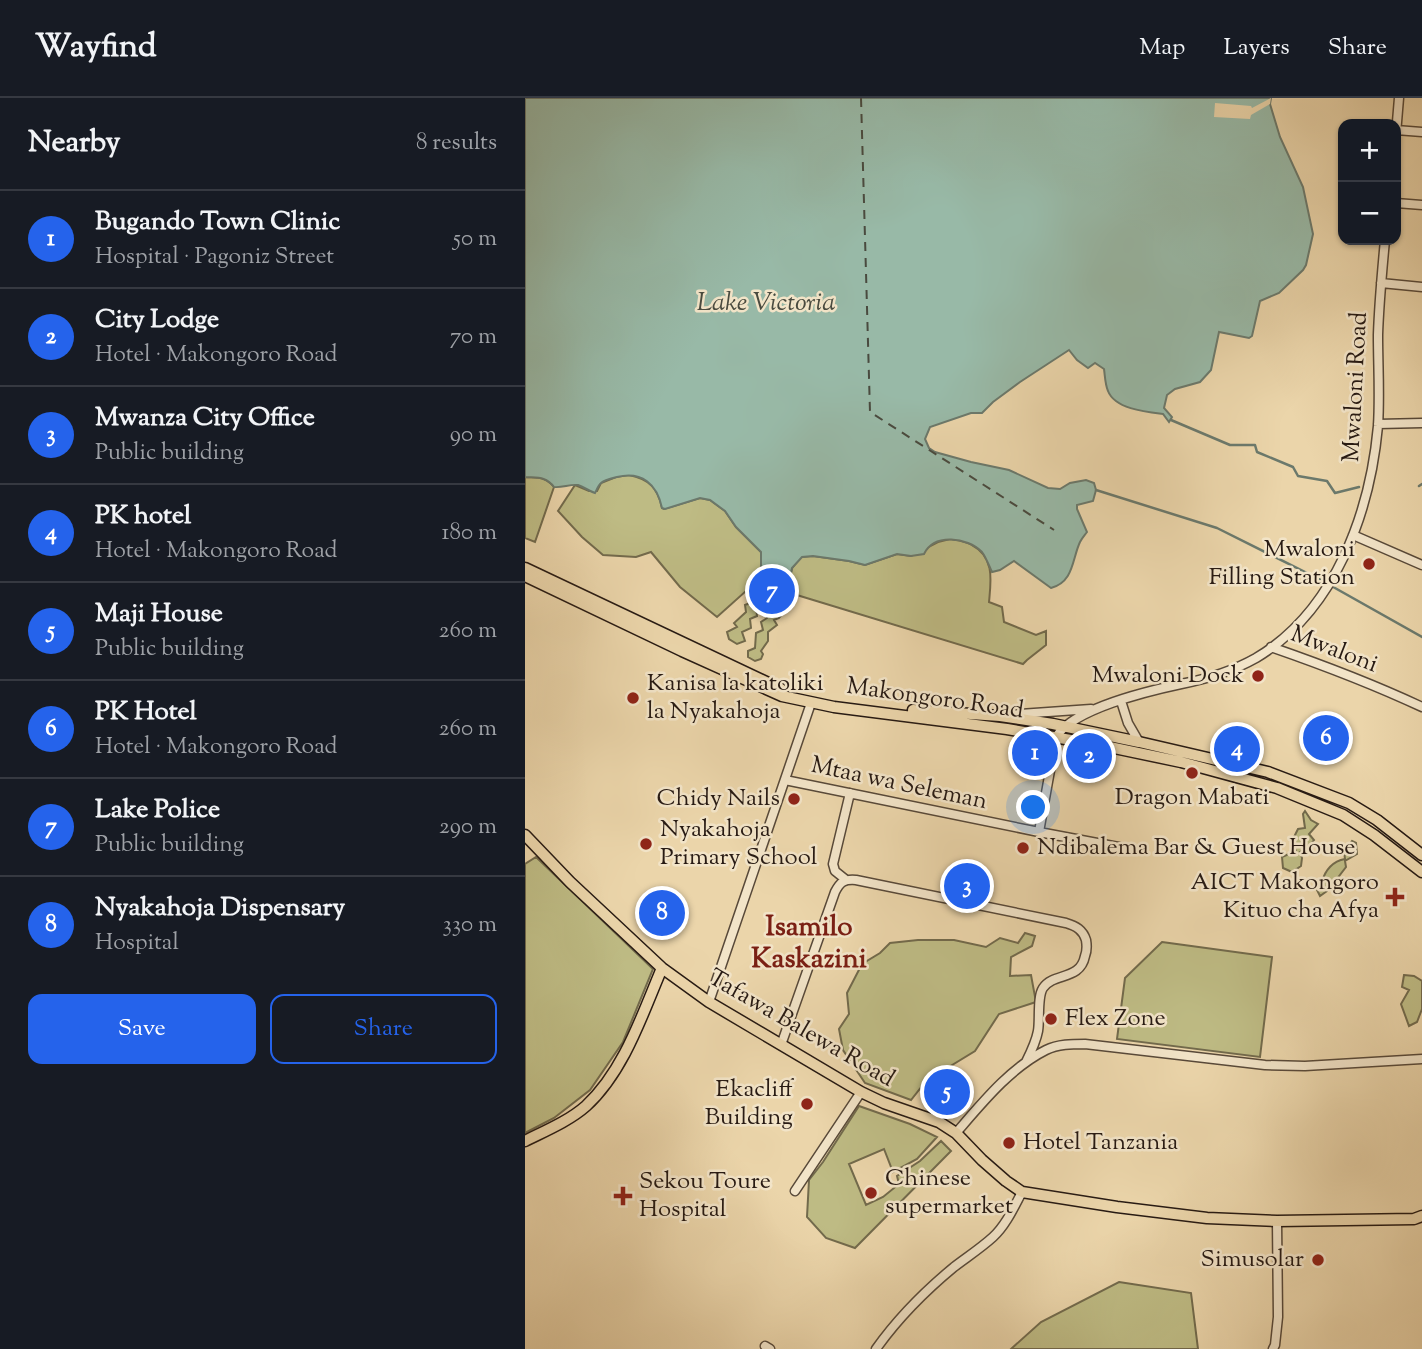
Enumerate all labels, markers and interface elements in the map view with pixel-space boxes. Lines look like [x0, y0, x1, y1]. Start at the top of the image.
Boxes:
text: Wayfind [35, 24, 157, 72]
text: Map [1139, 31, 1185, 65]
text: Layers [1223, 31, 1290, 65]
text: Share [1328, 31, 1387, 65]
map controls [1338, 119, 1401, 245]
button: + [1338, 119, 1401, 182]
text: Nearby [28, 122, 120, 165]
text: 8 results [416, 127, 497, 160]
button: − [1338, 182, 1401, 245]
text: Bugando Town Clinic [95, 204, 340, 241]
text: 1 [47, 223, 55, 256]
text: 50 m [453, 223, 497, 256]
text: Hospital · Pagoniz Street [95, 241, 334, 274]
water label: Lake Victoria [697, 285, 835, 322]
text: City Lodge [95, 302, 219, 339]
street label: Mwaloni Road [1335, 311, 1377, 463]
text: 2 [46, 321, 56, 354]
text: 70 m [450, 321, 497, 354]
text: Hotel · Makongoro Road [95, 339, 337, 372]
text: Mwanza City Office [95, 400, 315, 437]
text: 3 [46, 419, 56, 452]
text: 90 m [450, 419, 497, 452]
text: Public building [95, 437, 244, 470]
text: PK hotel [95, 498, 191, 535]
text: 4 [45, 517, 57, 550]
text: 180 m [442, 517, 497, 550]
place label: Mwaloni Filling Station [1209, 533, 1355, 595]
text: Hotel · Makongoro Road [95, 535, 337, 568]
marker: Mwaloni Filling Station [1361, 556, 1377, 572]
pin: 7 [749, 565, 795, 617]
text: Maji House [95, 596, 223, 633]
text: 5 [47, 615, 55, 648]
text: 260 m [439, 615, 497, 648]
street label: Mwaloni [1285, 618, 1383, 682]
text: Public building [95, 633, 244, 666]
place label: Mwaloni Dock [1092, 659, 1244, 693]
place label: Kanisa la katoliki la Nyakahoja [647, 667, 824, 729]
marker: Mwaloni Dock [1250, 668, 1266, 684]
street label: Makongoro Road [844, 670, 1026, 728]
marker: Kanisa la katoliki la Nyakahoja [625, 690, 641, 706]
text: PK Hotel [95, 694, 197, 731]
pin: 6 [1303, 712, 1349, 764]
text: 6 [45, 713, 57, 746]
text: 260 m [439, 713, 497, 746]
pin: 4 [1214, 723, 1260, 775]
pin: 1 [1012, 727, 1058, 779]
pin: 2 [1066, 730, 1112, 782]
text: Hotel · Makongoro Road [95, 731, 337, 764]
street label: Mtaa wa Seleman [808, 749, 990, 819]
marker: Dragon Mabati [1184, 765, 1200, 781]
place label: Dragon Mabati [1115, 781, 1269, 815]
place label: Chidy Nails [656, 782, 780, 816]
your location [1016, 790, 1050, 824]
marker: Chidy Nails [786, 791, 802, 807]
text: Lake Police [95, 792, 220, 829]
text: 7 [45, 811, 57, 844]
text: 290 m [439, 811, 497, 844]
place label: Nyakahoja Primary School [660, 813, 818, 875]
text: Public building [95, 829, 244, 862]
place label: Ndibalema Bar & Guest House [1037, 831, 1356, 865]
marker: Nyakahoja Primary School [638, 836, 654, 852]
marker: Ndibalema Bar & Guest House [1015, 840, 1031, 856]
pin: 3 [944, 860, 990, 912]
place label: AICT Makongoro Kituo cha Afya [1191, 866, 1379, 928]
pin: 8 [639, 887, 685, 939]
marker: AICT Makongoro Kituo cha Afya [1385, 887, 1405, 907]
text: Nyakahoja Dispensary [95, 890, 345, 927]
district label: Isamilo Kaskazini [751, 908, 867, 980]
text: 8 [45, 909, 57, 942]
text: 330 m [443, 909, 497, 942]
text: Hospital [95, 927, 179, 960]
street label: Tafawa Balewa Road [701, 962, 901, 1097]
button: Save [28, 994, 256, 1064]
button: Share [270, 994, 497, 1064]
place label: Flex Zone [1065, 1002, 1166, 1036]
marker: Flex Zone [1043, 1011, 1059, 1027]
pin: 5 [924, 1066, 970, 1118]
place label: Ekacliff Building [705, 1073, 794, 1135]
marker: Ekacliff Building [799, 1096, 815, 1112]
place label: Hotel Tanzania [1023, 1126, 1178, 1160]
marker: Hotel Tanzania [1001, 1135, 1017, 1151]
place label: Chinese supermarket [885, 1162, 1013, 1224]
place label: Sekou Toure Hospital [639, 1165, 771, 1227]
marker: Chinese supermarket [863, 1185, 879, 1201]
marker: Sekou Toure Hospital [613, 1186, 633, 1206]
place label: Simusolar [1201, 1243, 1304, 1277]
marker: Simusolar [1310, 1252, 1326, 1268]

